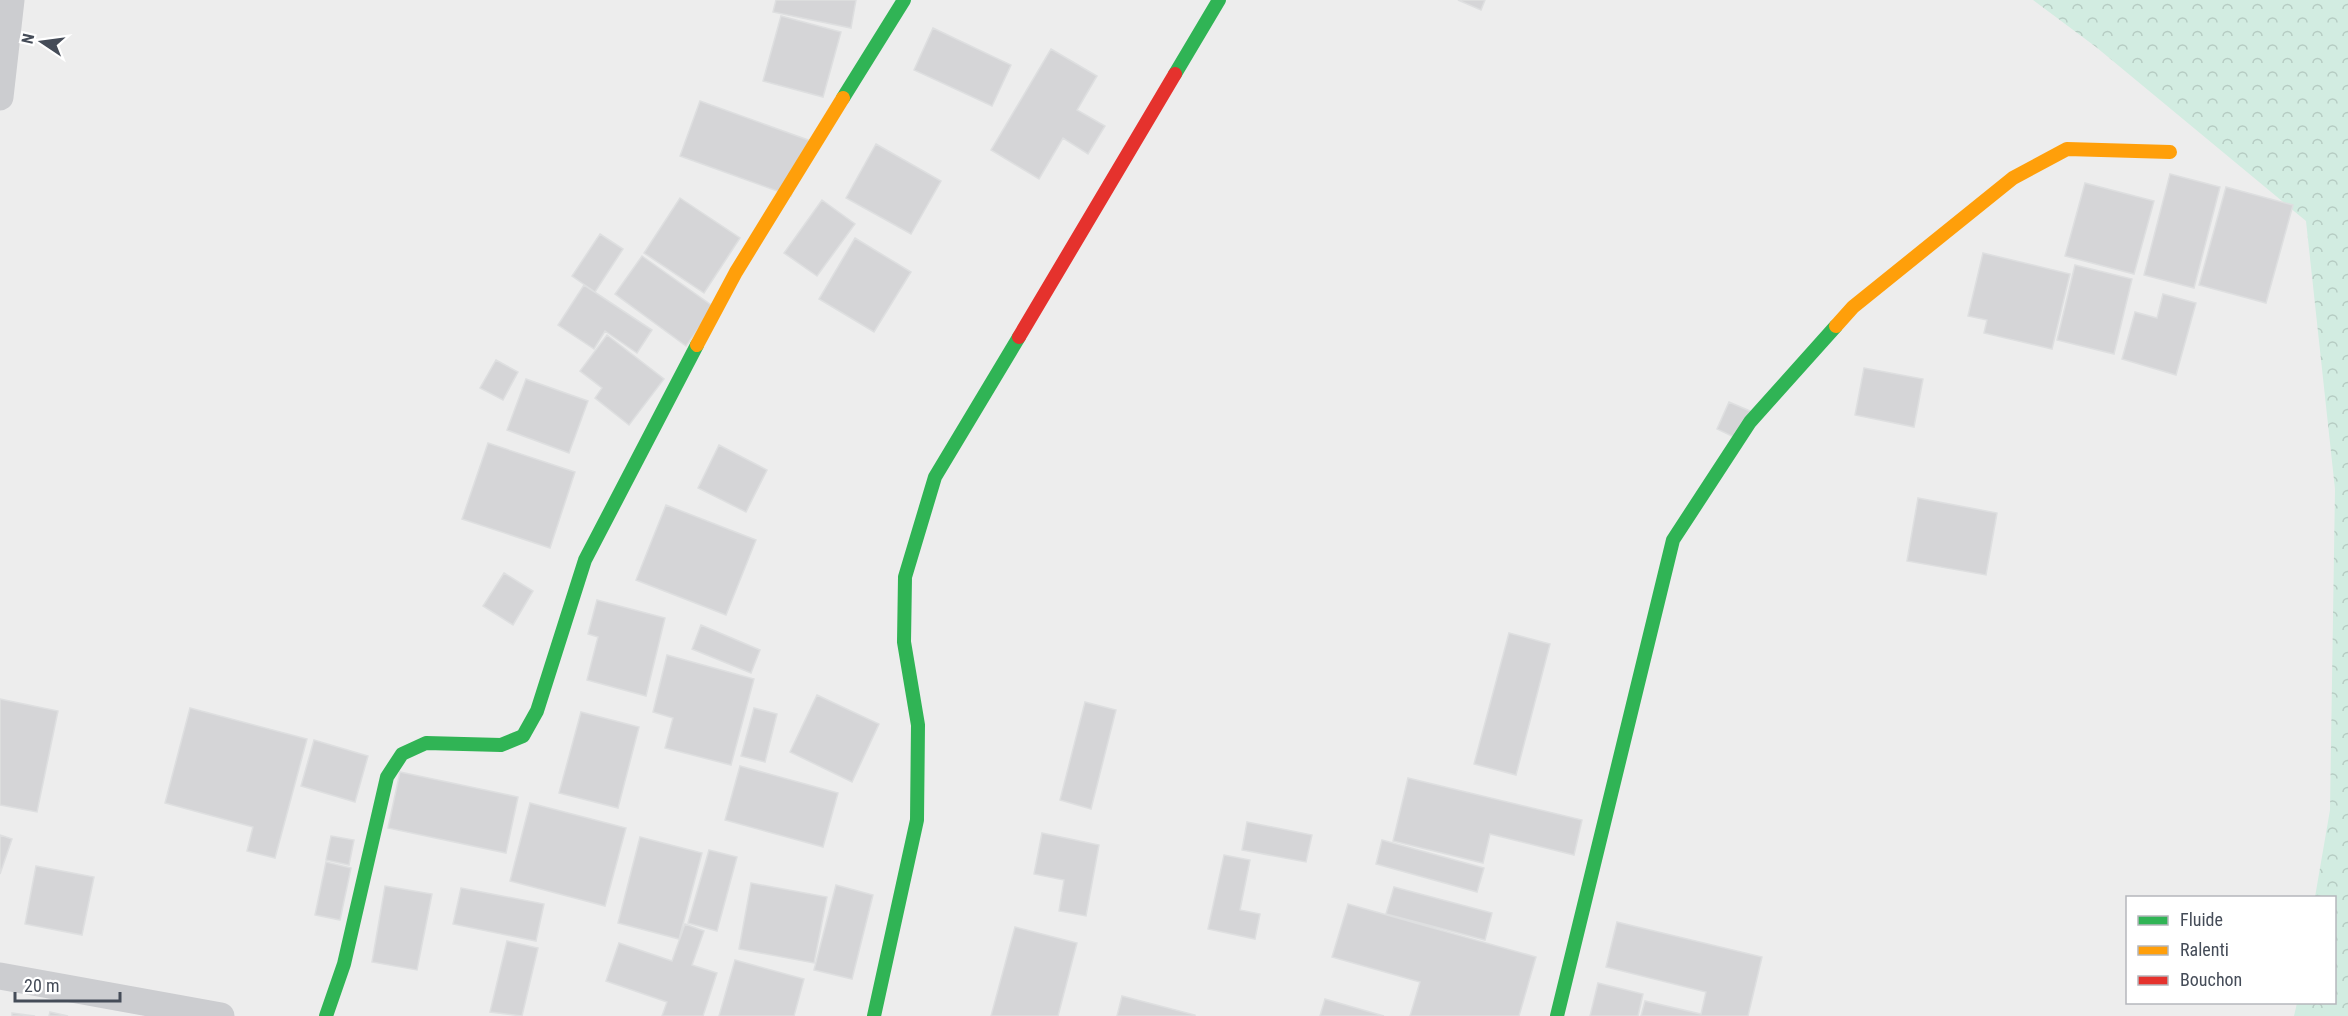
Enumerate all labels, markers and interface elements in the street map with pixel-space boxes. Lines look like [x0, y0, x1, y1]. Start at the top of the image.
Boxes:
north arrow [12, 12, 72, 72]
text: N [18, 32, 38, 46]
legend [2126, 896, 2336, 1004]
text: Fluide [2180, 909, 2223, 930]
text: Ralenti [2180, 939, 2229, 960]
scale bar [15, 965, 120, 1003]
text: Bouchon [2180, 969, 2242, 990]
text: 20 m [24, 975, 59, 996]

